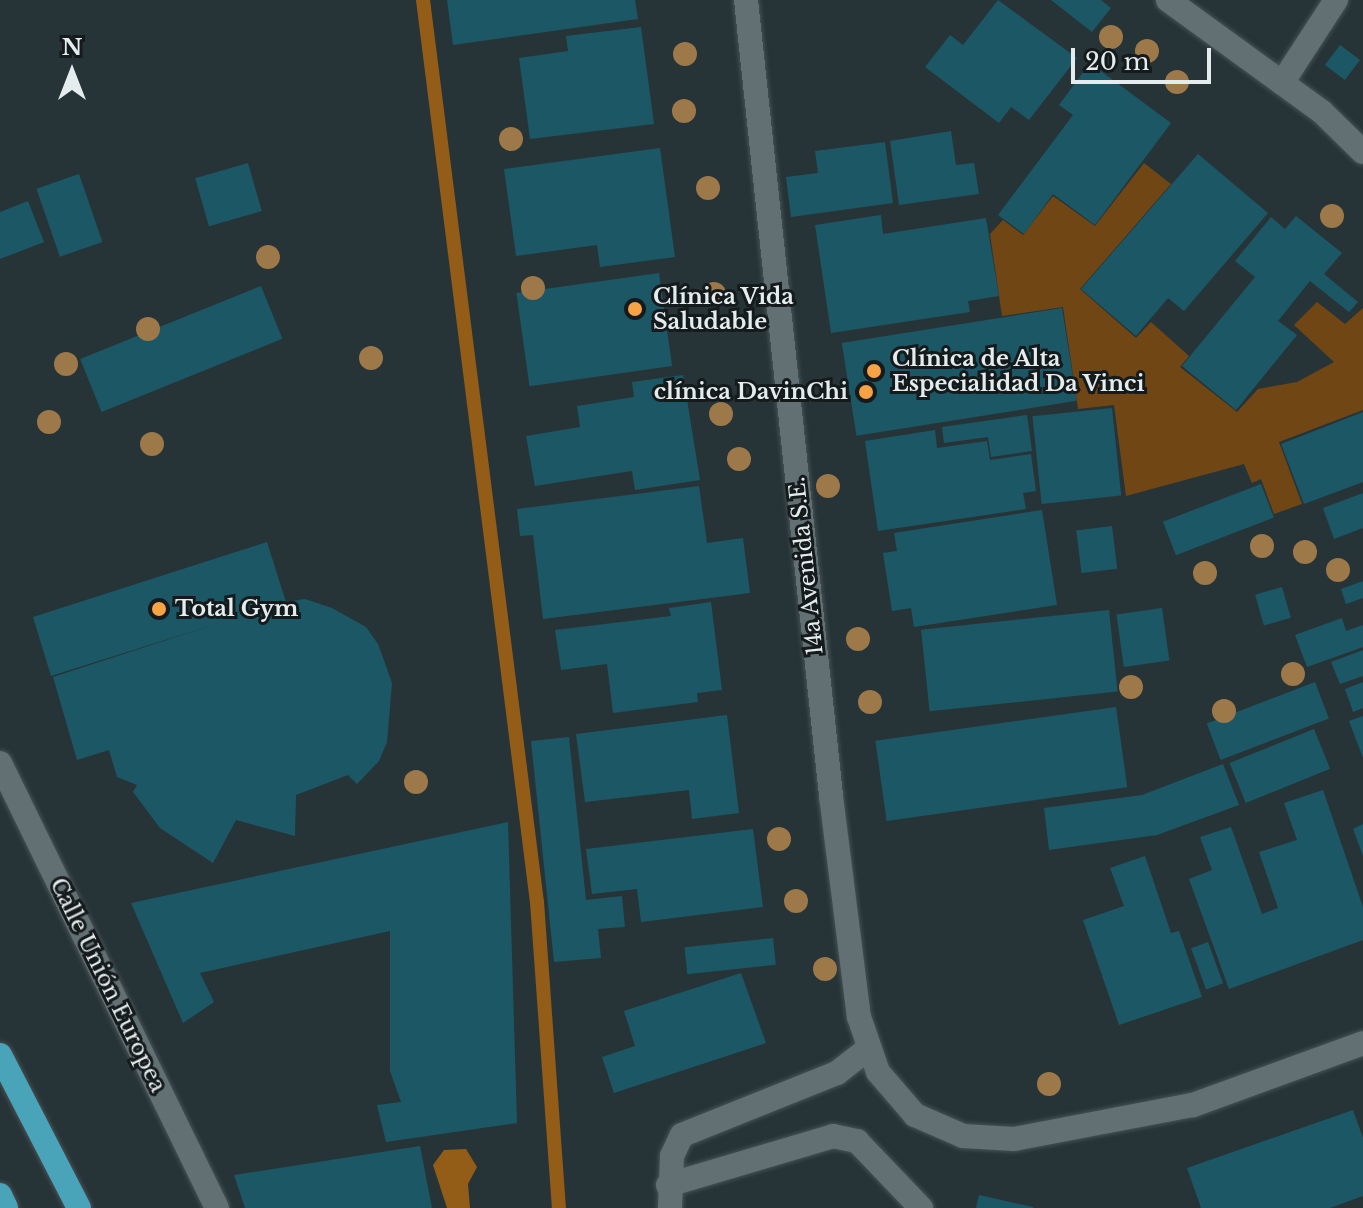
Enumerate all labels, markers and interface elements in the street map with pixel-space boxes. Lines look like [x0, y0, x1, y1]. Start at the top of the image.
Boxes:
north arrow [32, 32, 112, 112]
scale bar [1075, 32, 1215, 82]
text: N [62, 34, 82, 61]
text: 20 m [1085, 47, 1150, 76]
place label: Clínica Vida Saludable [653, 283, 795, 334]
marker: Clínica Vida Saludable [624, 298, 646, 320]
place label: Clínica de Alta Especialidad Da Vinci [892, 345, 1145, 396]
marker: Clínica de Alta Especialidad Da Vinci [863, 360, 885, 382]
place label: clínica DavinChi [654, 379, 848, 405]
marker: clínica DavinChi [855, 381, 877, 403]
street label: 14a Avenida S.E. [783, 475, 829, 657]
place label: Total Gym [175, 596, 298, 622]
marker: Total Gym [150, 600, 168, 618]
street label: Calle Unión Europea [45, 874, 171, 1096]

